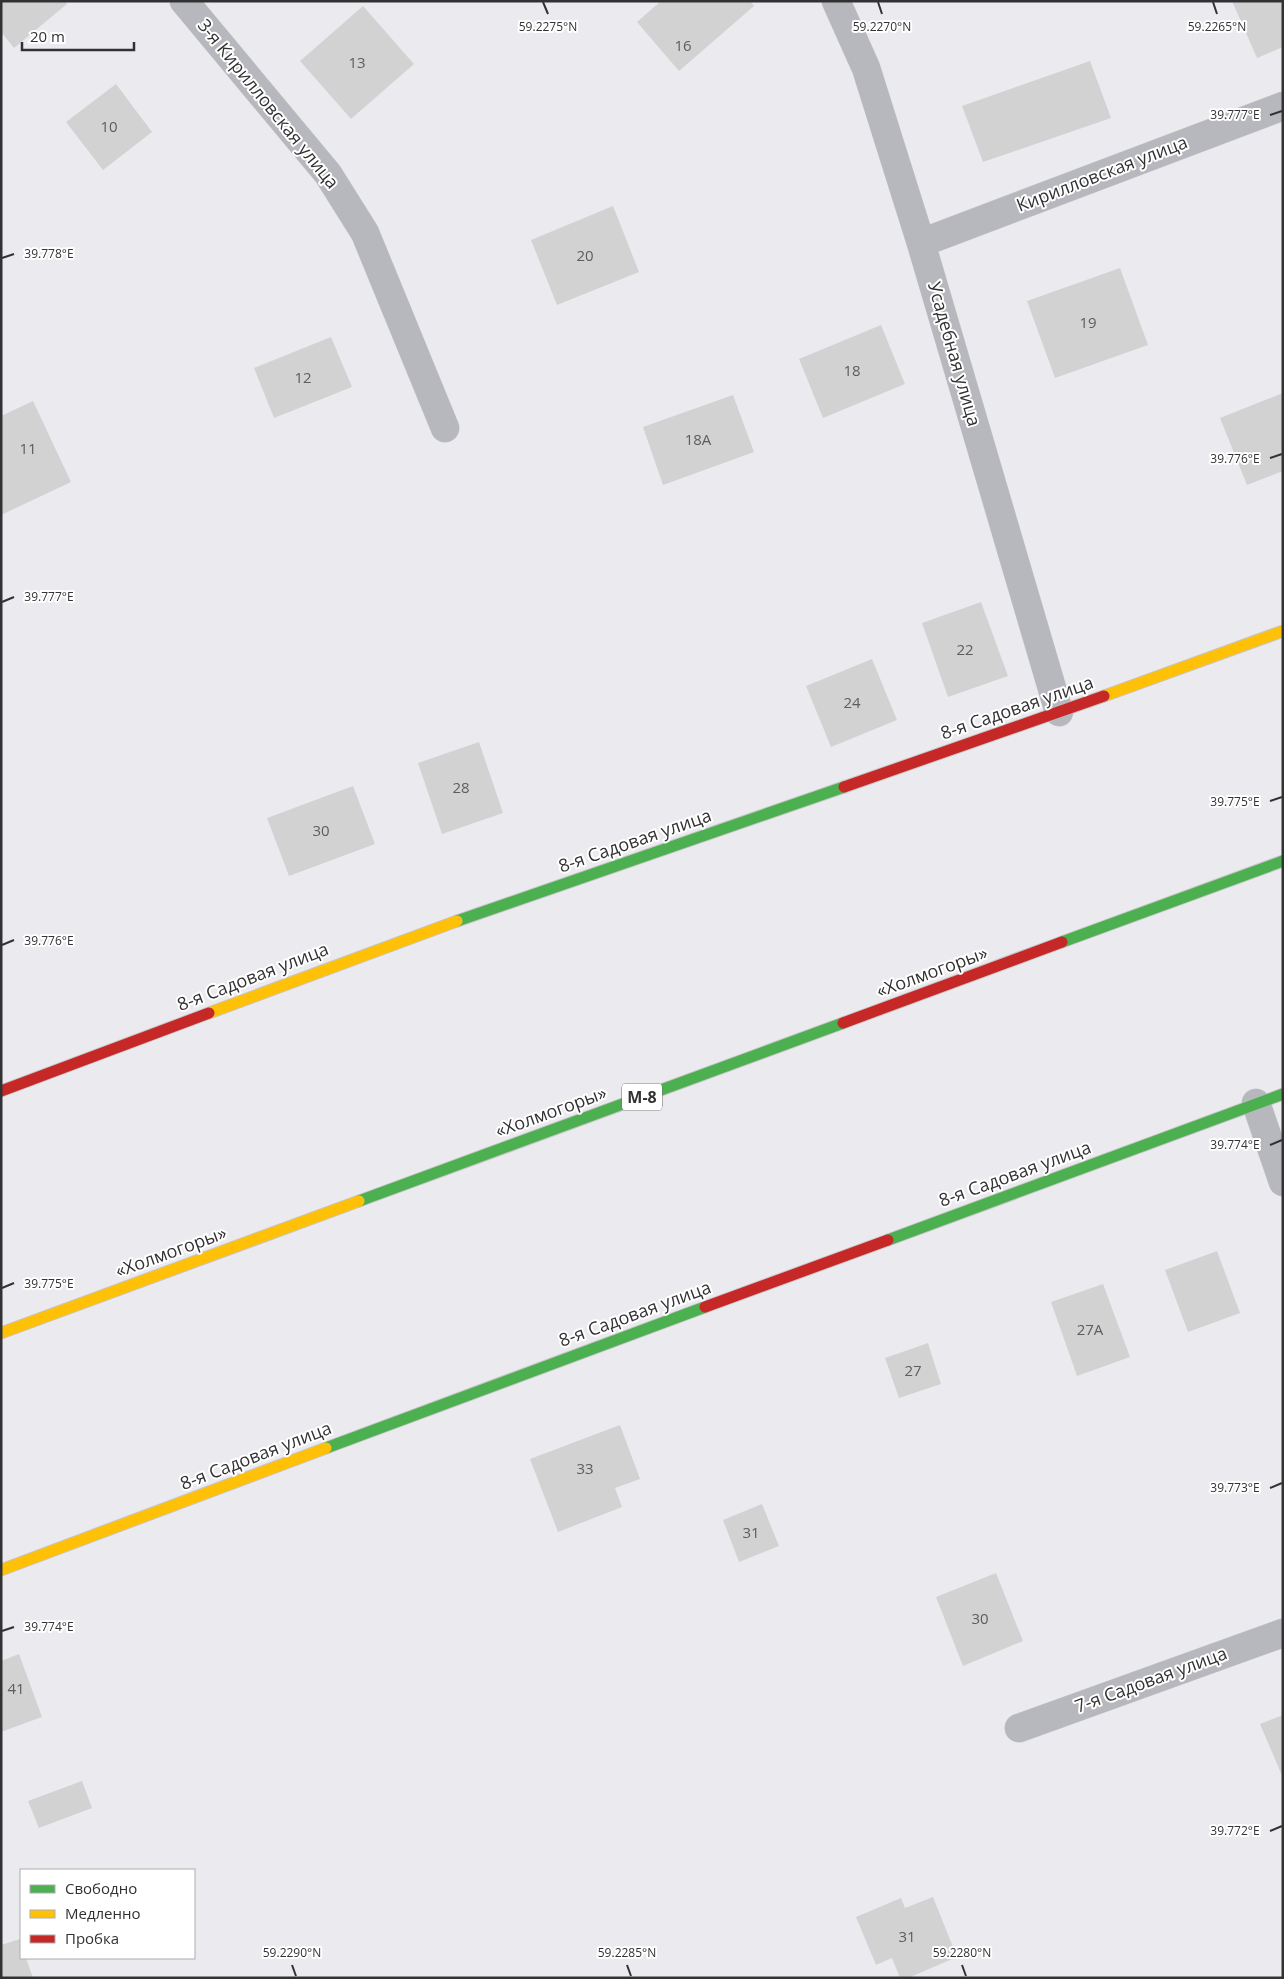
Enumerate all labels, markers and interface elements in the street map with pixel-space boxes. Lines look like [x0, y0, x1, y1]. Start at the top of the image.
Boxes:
street label: 3-я Кирилловская улица [193, 13, 345, 193]
text: 59.2275°N [519, 18, 577, 35]
text: 59.2270°N [853, 18, 911, 35]
text: 59.2265°N [1188, 18, 1246, 35]
scale bar [22, 20, 135, 52]
text: 20 m [30, 26, 65, 46]
house number: 16 [674, 35, 692, 55]
house number: 13 [348, 52, 366, 72]
text: 39.777°E [1210, 106, 1260, 123]
house number: 10 [100, 116, 118, 136]
street label: Кирилловская улица [1013, 129, 1191, 217]
text: 39.778°E [24, 245, 74, 262]
house number: 20 [576, 245, 594, 265]
street label: Усадебная улица [923, 279, 987, 429]
house number: 19 [1079, 312, 1097, 332]
house number: 18 [843, 360, 861, 380]
house number: 12 [294, 367, 312, 387]
house number: 18А [685, 429, 712, 449]
house number: 11 [19, 438, 37, 458]
text: 39.776°E [1210, 450, 1260, 467]
text: 39.777°E [24, 588, 74, 605]
house number: 22 [956, 639, 974, 659]
street label: 8-я Садовая улица [937, 670, 1096, 744]
house number: 24 [843, 692, 861, 712]
house number: 28 [452, 777, 470, 797]
text: 39.775°E [1210, 793, 1260, 810]
street label: 8-я Садовая улица [555, 803, 714, 877]
house number: 30 [312, 820, 330, 840]
text: 39.776°E [24, 932, 74, 949]
street label: 8-я Садовая улица [174, 936, 332, 1016]
street label: «Холмогоры» [873, 940, 991, 1002]
street label: «Холмогоры» [492, 1080, 610, 1142]
road number: М-8 [622, 1084, 662, 1110]
street label: 8-я Садовая улица [935, 1134, 1094, 1212]
text: 39.774°E [1210, 1136, 1260, 1153]
street label: «Холмогоры» [112, 1220, 230, 1282]
street label: 8-я Садовая улица [555, 1274, 714, 1352]
text: 39.775°E [24, 1275, 74, 1292]
house number: 27А [1077, 1319, 1104, 1339]
house number: 27 [904, 1360, 922, 1380]
street label: 8-я Садовая улица [177, 1415, 335, 1495]
house number: 33 [576, 1458, 594, 1478]
text: 39.773°E [1210, 1479, 1260, 1496]
house number: 31 [742, 1522, 760, 1542]
house number: 30 [971, 1608, 989, 1628]
text: 39.774°E [24, 1618, 74, 1635]
street label: 7-я Садовая улица [1071, 1640, 1230, 1718]
house number: 41 [7, 1678, 25, 1698]
text: 39.772°E [1210, 1822, 1260, 1839]
legend [20, 1869, 195, 1959]
text: Свободно [65, 1878, 137, 1898]
text: Медленно [65, 1903, 141, 1923]
house number: 31 [898, 1926, 916, 1946]
text: Пробка [65, 1928, 119, 1948]
text: 59.2290°N [263, 1944, 321, 1961]
text: 59.2285°N [598, 1944, 656, 1961]
text: 59.2280°N [933, 1944, 991, 1961]

